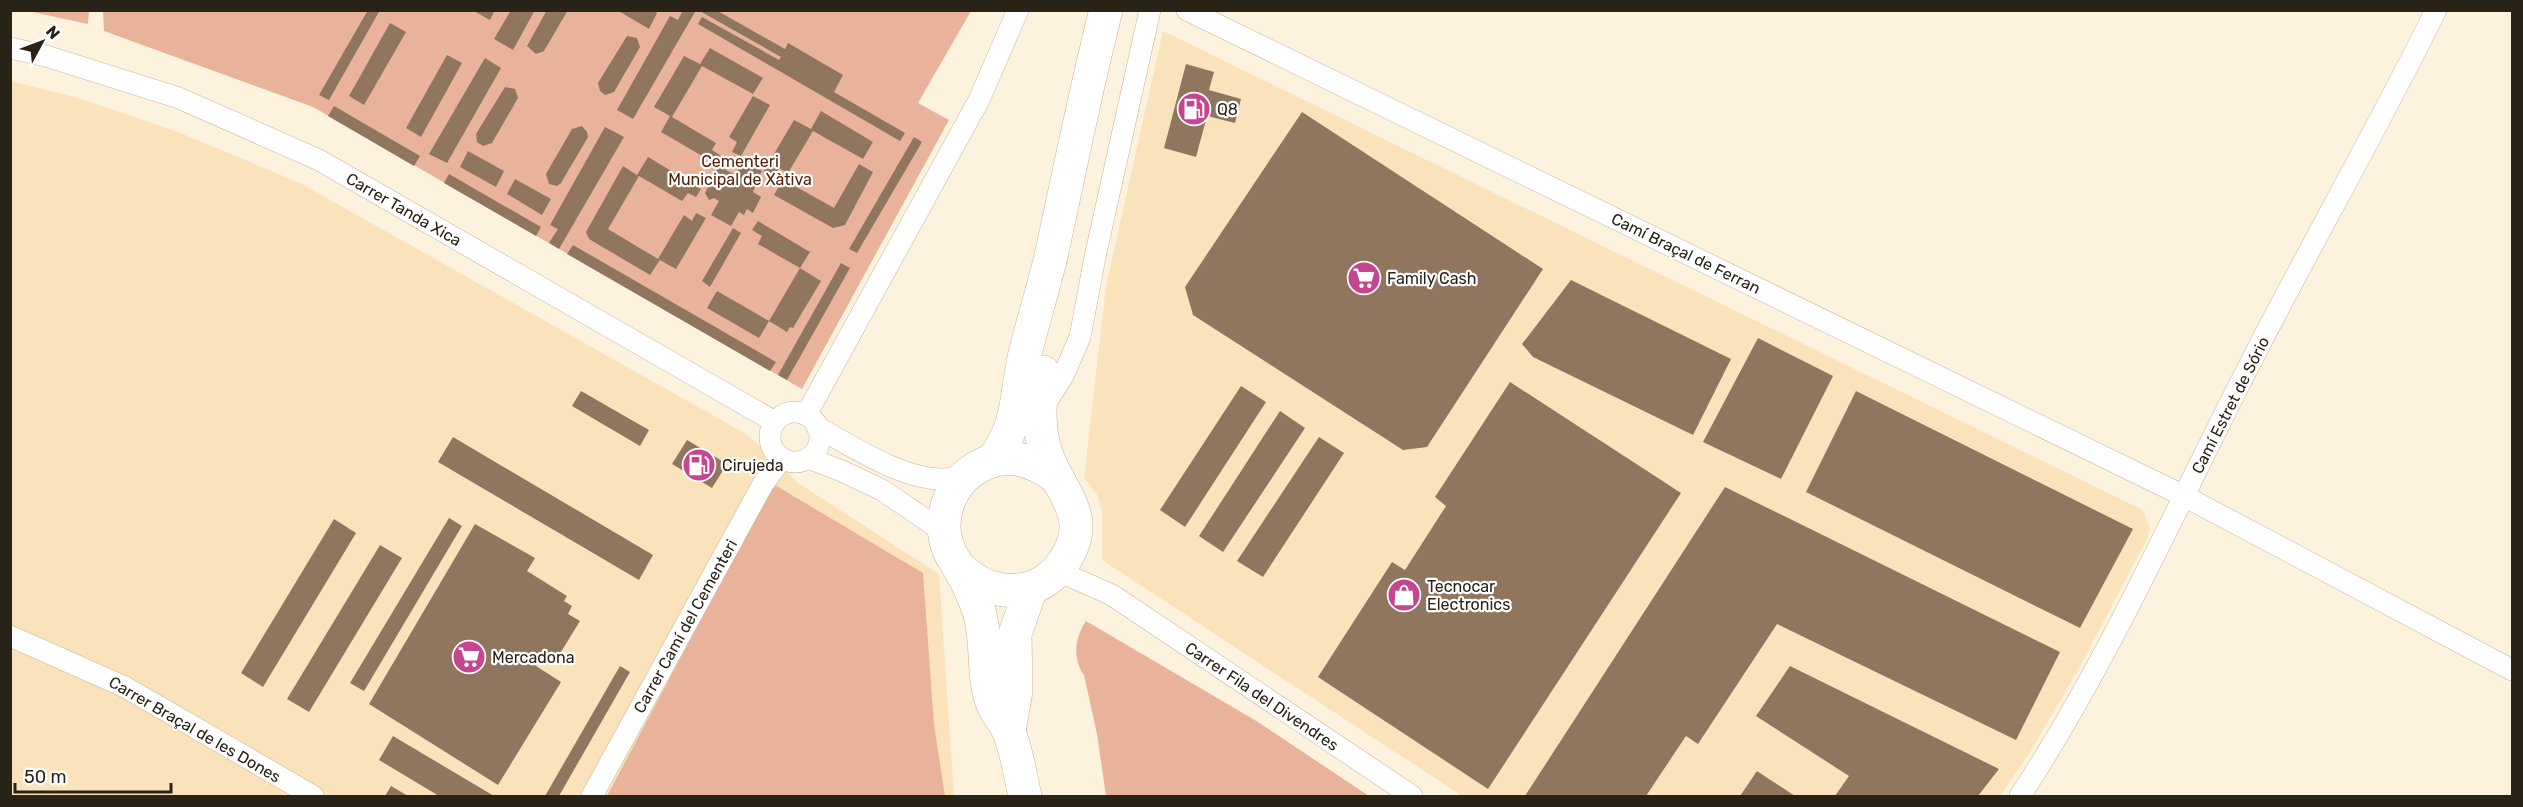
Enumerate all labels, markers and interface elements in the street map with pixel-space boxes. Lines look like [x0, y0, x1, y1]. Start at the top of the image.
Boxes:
north arrow [12, 12, 72, 72]
text: N [42, 22, 64, 43]
fuel station icon: Q8 [1176, 91, 1212, 127]
place label: Q8 [1217, 100, 1238, 119]
park label: Cementeri Municipal de Xàtiva [668, 152, 812, 189]
street label: Carrer Tanda Xica [343, 169, 465, 250]
street label: Camí Braçal de Ferran [1608, 209, 1763, 298]
supermarket icon: Family Cash [1346, 260, 1382, 296]
place label: Family Cash [1387, 269, 1476, 288]
street label: Camí Estret de Sório [2188, 334, 2273, 477]
fuel station icon: Cirujeda [681, 447, 717, 483]
place label: Cirujeda [722, 456, 784, 475]
street label: Carrer Camí del Cementeri [630, 536, 741, 716]
shop icon: Tecnocar Electronics [1386, 577, 1422, 613]
place label: Tecnocar Electronics [1427, 577, 1510, 614]
street label: Carrer Fila del Divendres [1181, 638, 1342, 755]
supermarket icon: Mercadona [451, 639, 487, 675]
place label: Mercadona [492, 648, 574, 667]
street label: Carrer Braçal de les Dones [105, 672, 284, 787]
scale bar [15, 756, 171, 794]
text: 50 m [24, 766, 67, 788]

